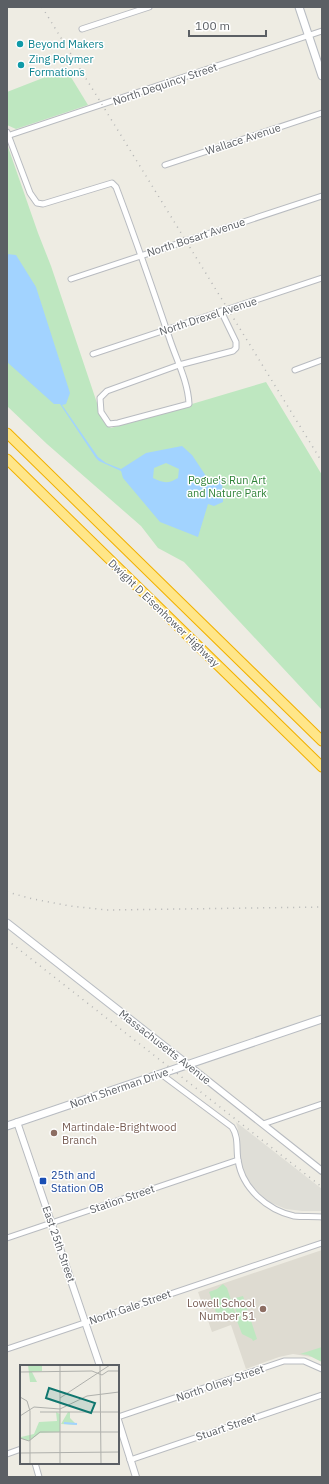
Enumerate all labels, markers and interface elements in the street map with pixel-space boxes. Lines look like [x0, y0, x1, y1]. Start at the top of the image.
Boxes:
scale bar [189, 12, 266, 38]
text: 100 m [195, 18, 230, 33]
place label: Beyond Makers [28, 37, 104, 51]
marker: Beyond Makers [15, 39, 25, 49]
place label: Zing Polymer Formations [29, 52, 93, 79]
marker: Zing Polymer Formations [16, 60, 26, 70]
street label: North Dequincy Street [111, 60, 219, 108]
street label: Wallace Avenue [204, 120, 282, 158]
street label: North Bosart Avenue [145, 214, 247, 260]
street label: North Drexel Avenue [157, 294, 259, 338]
park label: Pogue's Run Art and Nature Park [187, 473, 267, 500]
street label: Dwight D Eisenhower Highway [105, 556, 223, 670]
street label: Massachusetts Avenue [116, 1007, 214, 1087]
street label: North Sherman Drive [68, 1065, 170, 1111]
place label: Martindale-Brightwood Branch [62, 1120, 177, 1147]
marker: Martindale-Brightwood Branch [49, 1128, 59, 1138]
place label: 25th and Station OB [51, 1168, 104, 1195]
marker: 25th and Station OB [38, 1176, 48, 1186]
street label: Station Street [88, 1181, 157, 1217]
street label: East 25th Street [39, 1204, 79, 1284]
street label: North Gale Street [87, 1286, 173, 1328]
place label: Lowell School Number 51 [187, 1296, 255, 1323]
marker: Lowell School Number 51 [258, 1304, 268, 1314]
street label: North Olney Street [174, 1361, 266, 1405]
inset map [20, 1365, 119, 1464]
street label: Stuart Street [194, 1410, 258, 1444]

